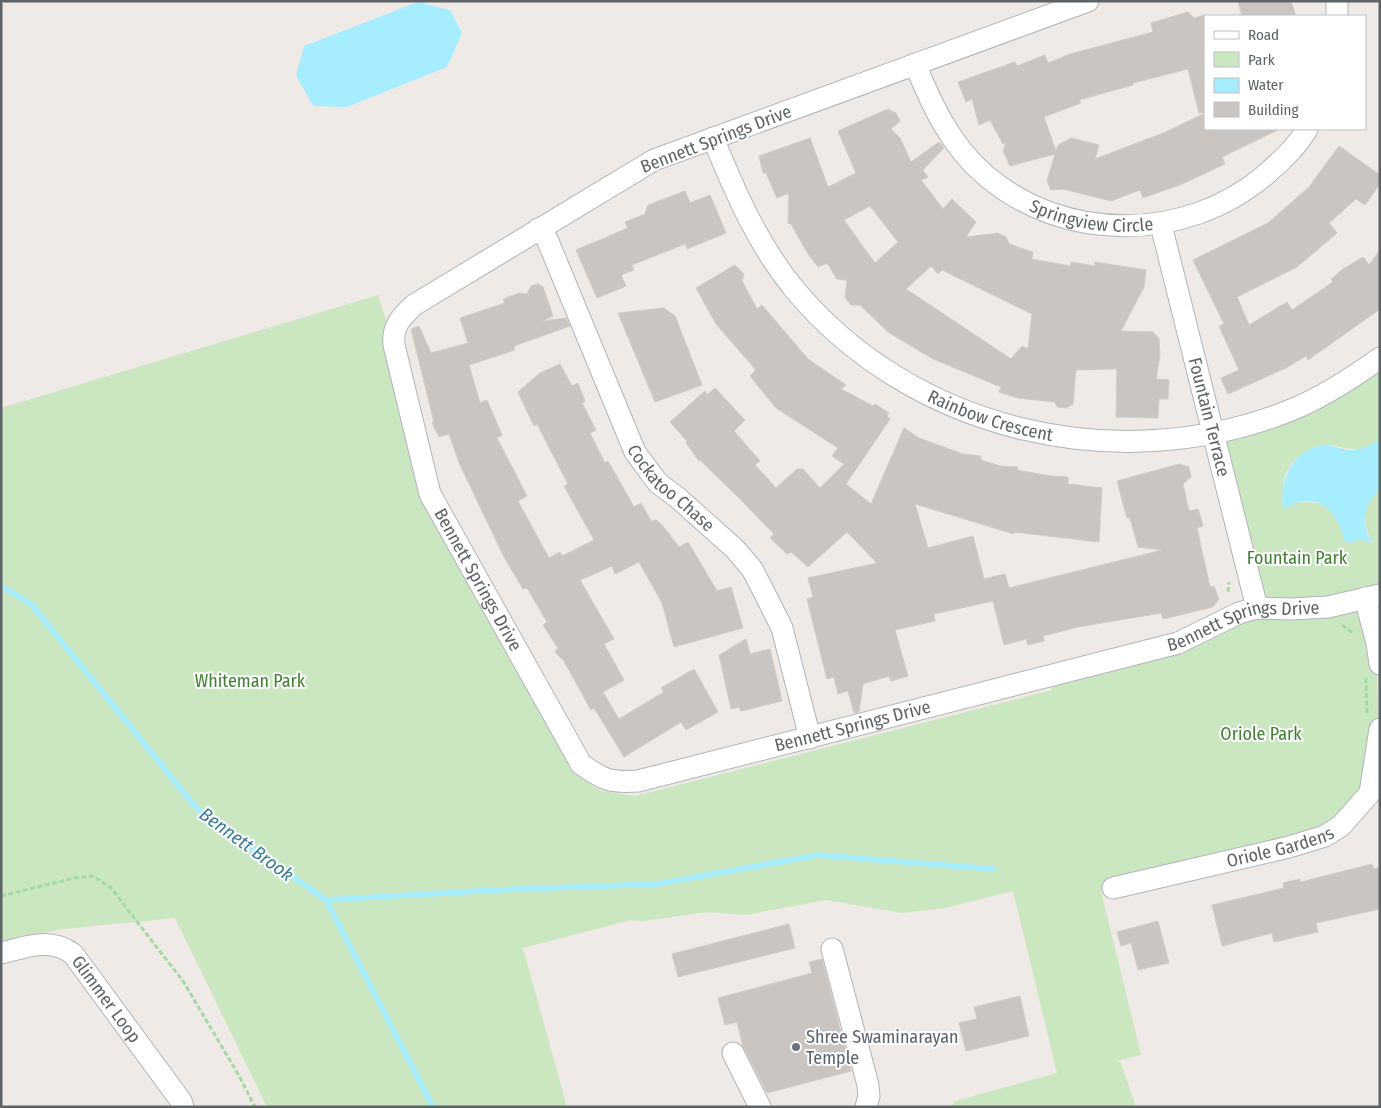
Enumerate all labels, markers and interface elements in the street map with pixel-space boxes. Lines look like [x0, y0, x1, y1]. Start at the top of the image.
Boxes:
legend [1204, 15, 1366, 130]
text: Road [1248, 26, 1279, 44]
text: Park [1248, 51, 1275, 69]
text: Water [1248, 76, 1284, 94]
street label: Bennett Springs Drive [637, 100, 795, 178]
text: Building [1248, 101, 1299, 119]
street label: Springview Circle [1026, 195, 1154, 237]
street label: Fountain Terrace [1184, 355, 1235, 479]
street label: Rainbow Crescent [924, 385, 1055, 446]
street label: Cockatoo Chase [622, 442, 719, 536]
street label: Bennett Springs Drive [429, 505, 527, 655]
park label: Fountain Park [1247, 547, 1348, 569]
street label: Bennett Springs Drive [1165, 596, 1320, 656]
park label: Whiteman Park [195, 670, 306, 692]
street label: Bennett Springs Drive [772, 696, 933, 757]
park label: Oriole Park [1220, 723, 1302, 745]
water label: Bennett Brook [195, 803, 298, 886]
street label: Oriole Gardens [1224, 822, 1338, 872]
street label: Glimmer Loop [67, 951, 146, 1047]
place label: Shree Swaminarayan Temple [806, 1026, 959, 1069]
marker: Shree Swaminarayan Temple [790, 1041, 802, 1053]

